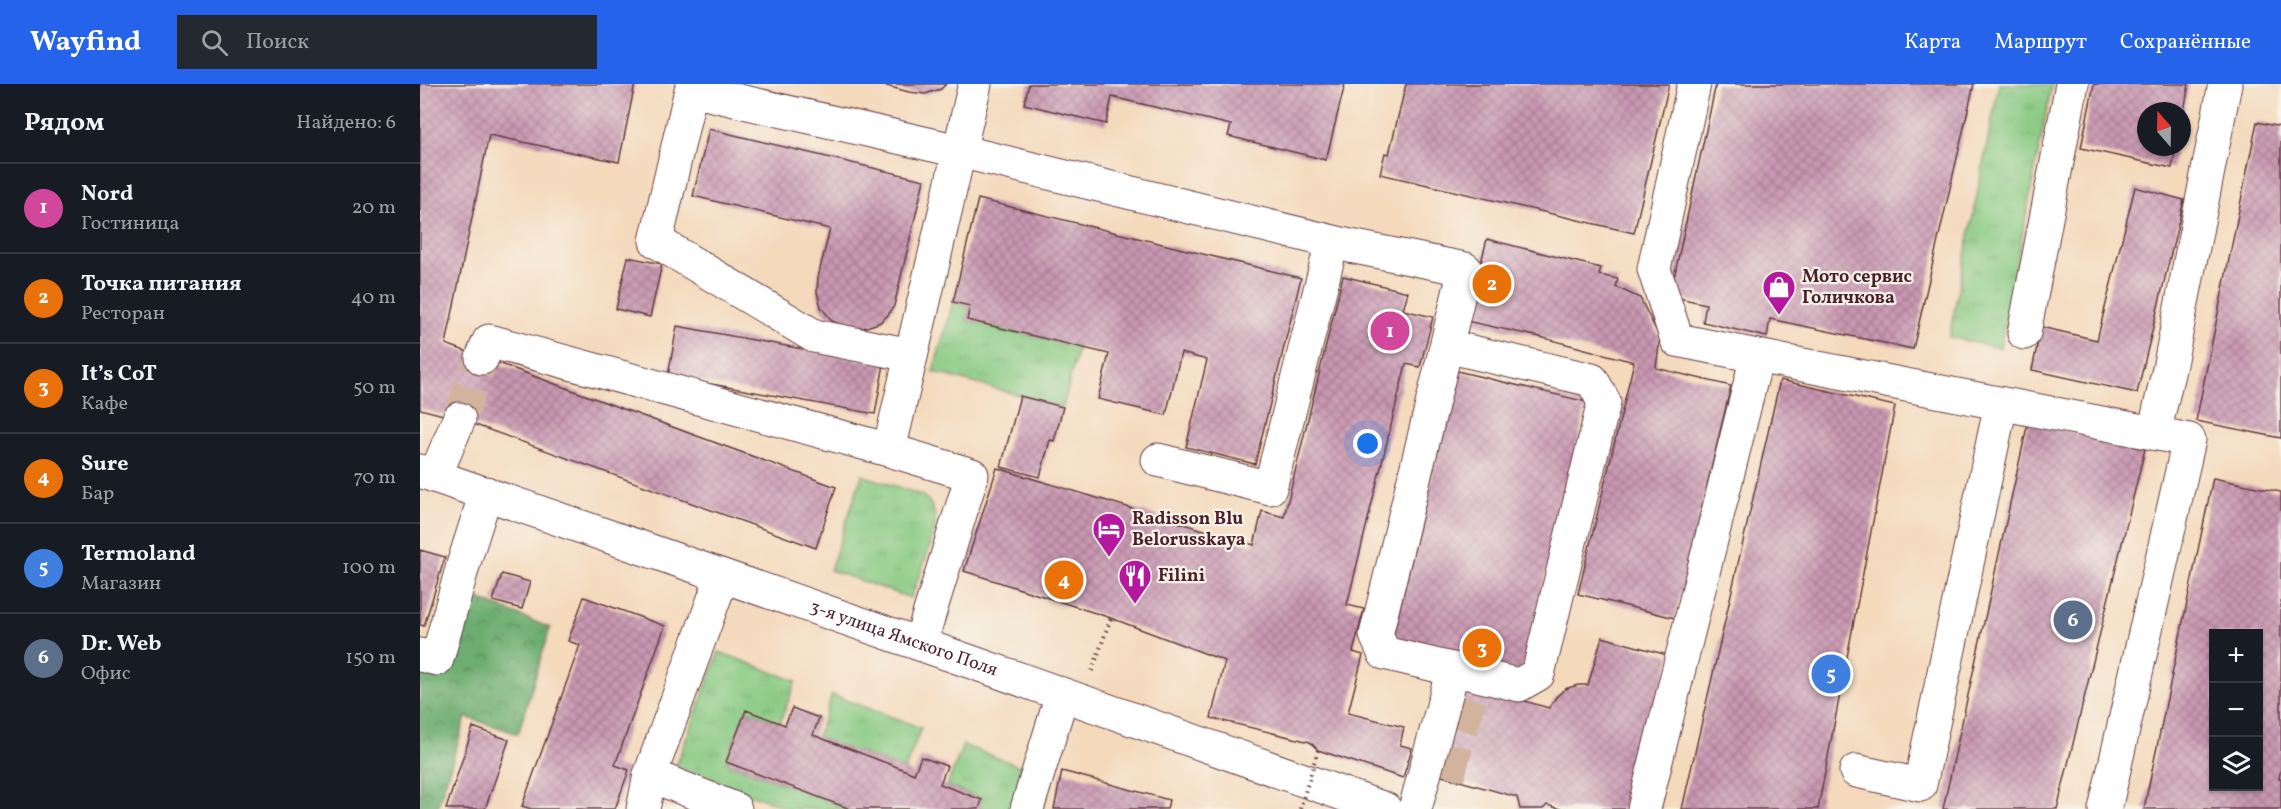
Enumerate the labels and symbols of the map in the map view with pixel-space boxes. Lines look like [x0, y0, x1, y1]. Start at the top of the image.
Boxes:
north arrow [2137, 102, 2191, 156]
pin: 2 [1472, 262, 1512, 306]
place label: Мото сервис Голичкова [1802, 265, 1912, 311]
shop icon: Мото сервис Голичкова [1761, 269, 1797, 316]
pin: 1 [1370, 308, 1410, 354]
your location [1353, 429, 1382, 458]
place label: Radisson Blu Belorusskaya [1132, 507, 1246, 553]
hotel icon: Radisson Blu Belorusskaya [1091, 511, 1127, 558]
pin: 4 [1044, 558, 1084, 602]
restaurant icon: Filini [1117, 558, 1153, 605]
place label: Filini [1158, 564, 1205, 589]
street label: 3-я улица Ямского Поля [807, 595, 1001, 683]
pin: 6 [2054, 598, 2092, 642]
pin: 3 [1462, 626, 1502, 670]
pin: 5 [1812, 652, 1850, 696]

